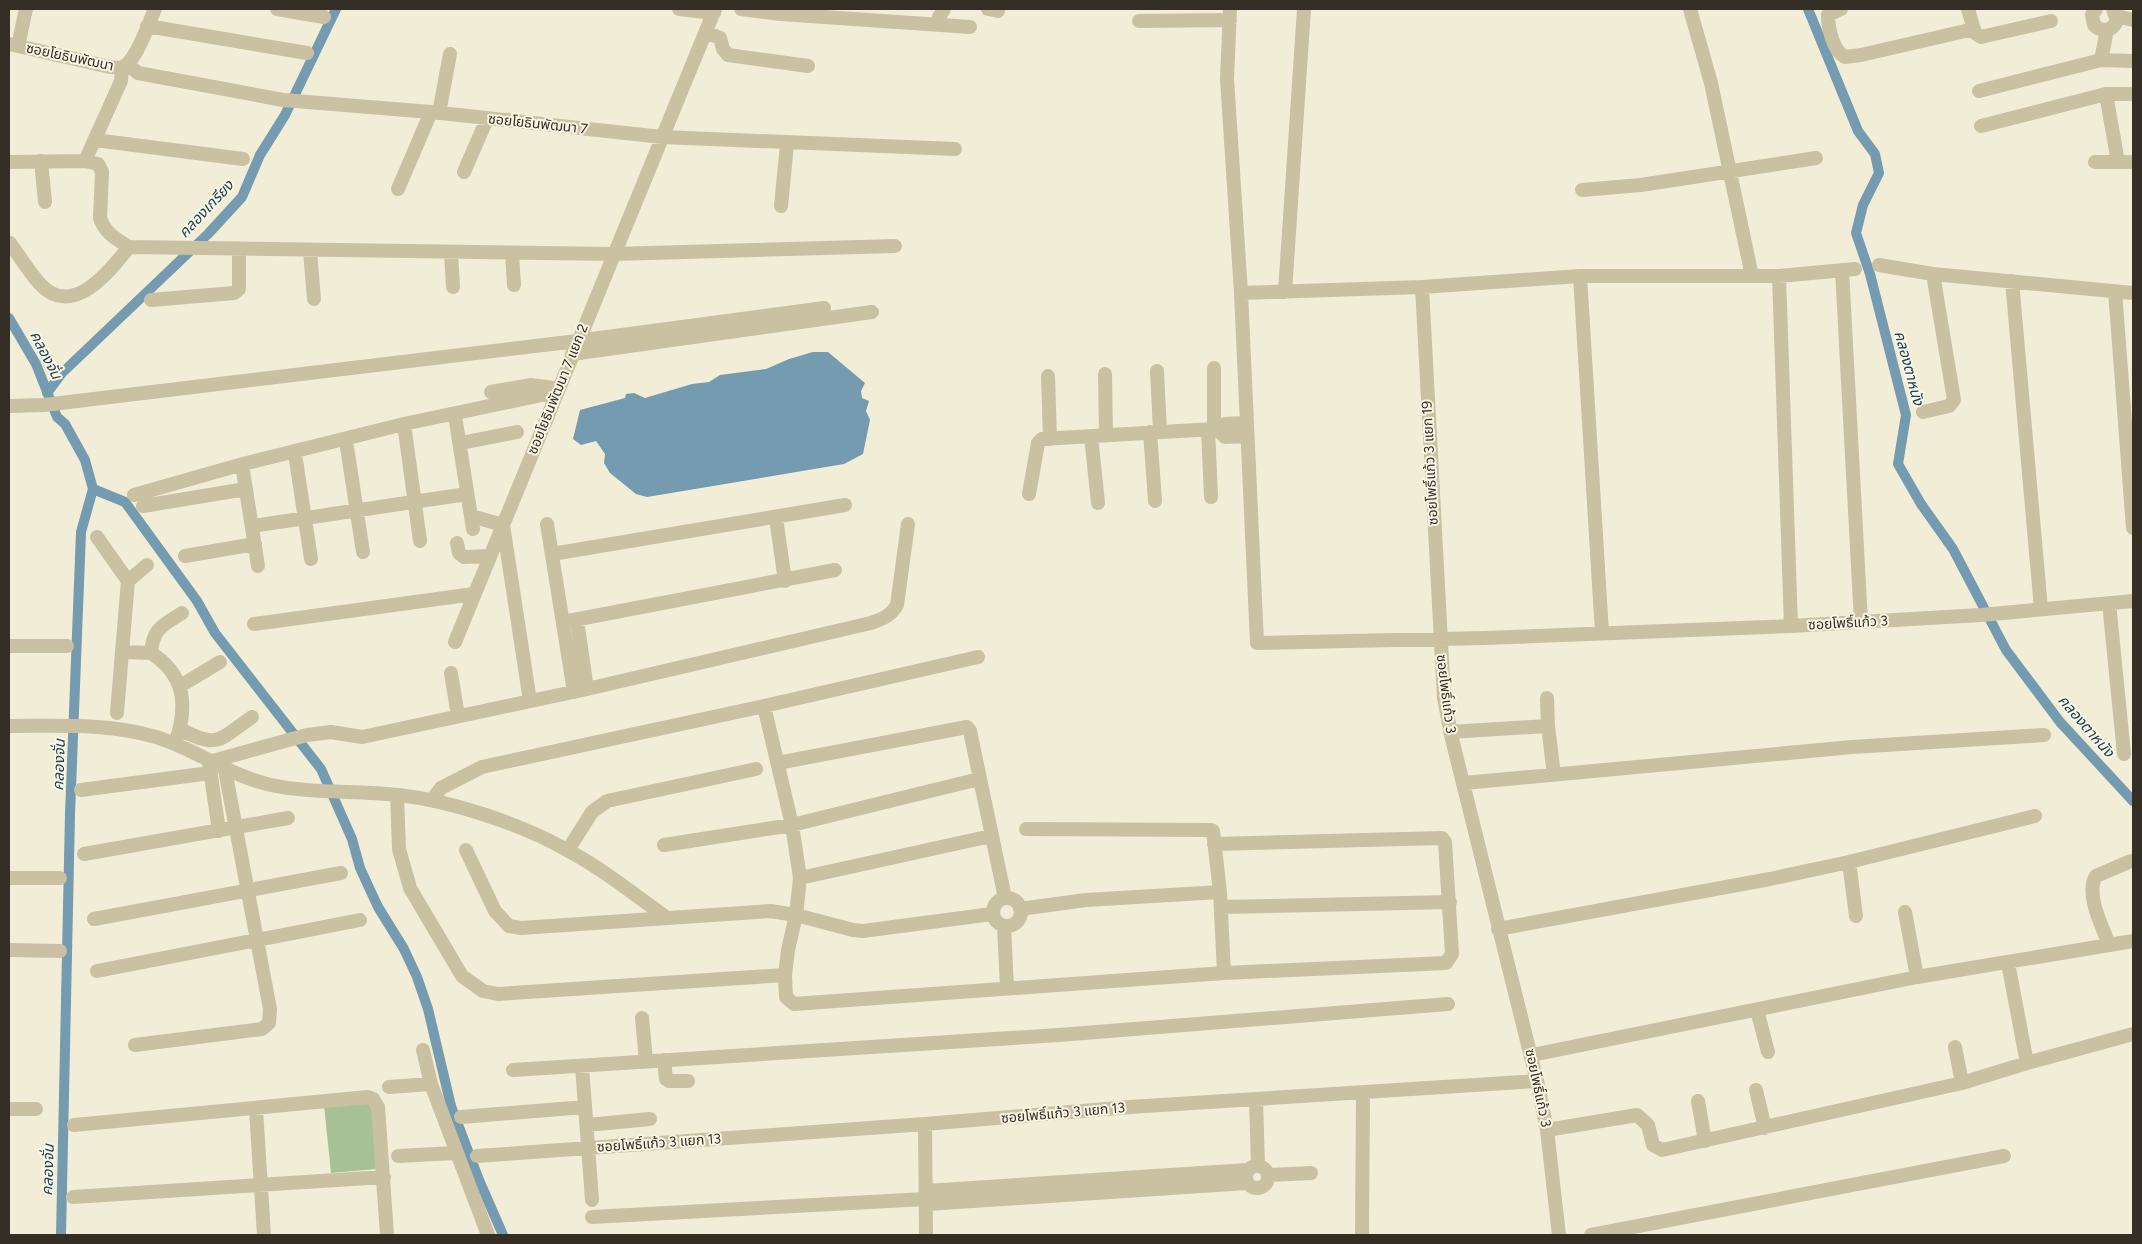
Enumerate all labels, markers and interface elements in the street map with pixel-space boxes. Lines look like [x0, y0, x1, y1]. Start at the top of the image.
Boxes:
street label: ซอยโยธินพัฒนา [25, 39, 115, 75]
street label: ซอยโยธินพัฒนา 7 [487, 110, 589, 138]
water label: คลองเกรียง [175, 176, 238, 242]
street label: ซอยโยธินพัฒนา 7 แยก 2 [524, 321, 592, 457]
water label: คลองจั่น [26, 327, 67, 383]
water label: คลองตาหนัง [1890, 329, 1928, 408]
street label: ซอยโพธิ์แก้ว 3 แยก 19 [1418, 400, 1442, 526]
street label: ซอยโพธิ์แก้ว 3 [1808, 612, 1888, 634]
street label: ซอยโพธิ์แก้ว 3 [1433, 653, 1459, 735]
water label: คลองตาหนัง [2054, 691, 2118, 761]
water label: คลองจั่น [48, 738, 69, 791]
street label: ซอยโพธิ์แก้ว 3 [1521, 1047, 1555, 1129]
street label: ซอยโพธิ์แก้ว 3 แยก 13 [1000, 1099, 1126, 1127]
street label: ซอยโพธิ์แก้ว 3 แยก 13 [596, 1130, 722, 1156]
water label: คลองจั่น [37, 1143, 58, 1196]

